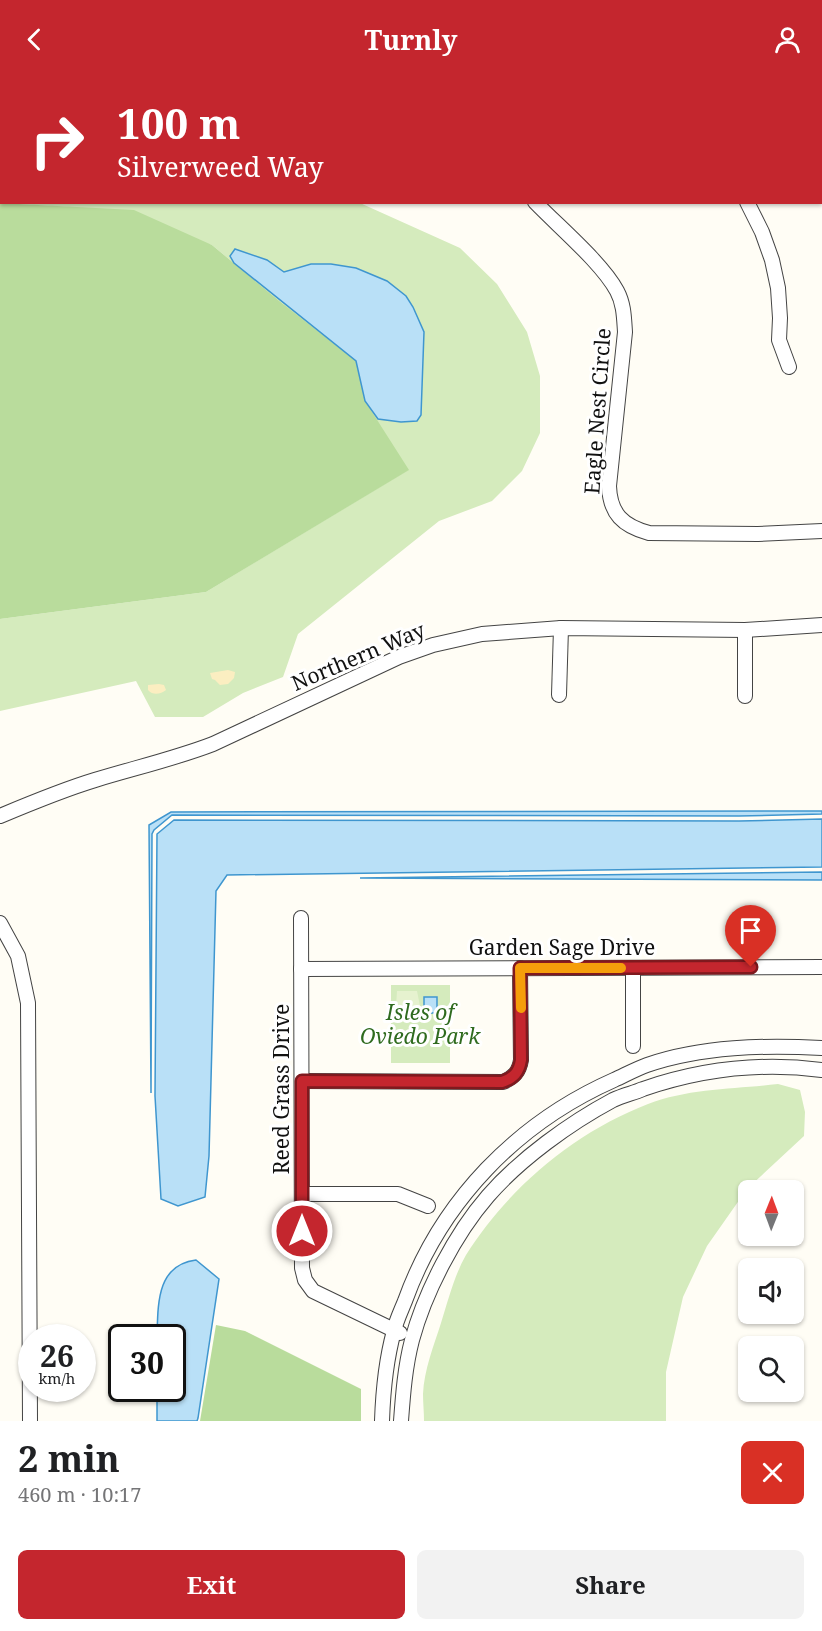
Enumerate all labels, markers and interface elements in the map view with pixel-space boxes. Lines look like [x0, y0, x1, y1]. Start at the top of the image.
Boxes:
text: Turnly [365, 21, 457, 58]
icon: back [18, 23, 51, 56]
icon: person [771, 23, 804, 56]
text: 100 m [117, 94, 241, 151]
icon: right [18, 102, 96, 180]
text: Silverweed Way [117, 148, 324, 185]
street label: Eagle Nest Circle [577, 327, 617, 495]
street label: Northern Way [287, 615, 429, 697]
pin [725, 905, 776, 967]
icon: arrive [734, 914, 767, 947]
street label: Garden Sage Drive [469, 933, 655, 961]
park label: Isles of Oviedo Park [360, 998, 481, 1050]
street label: Reed Grass Drive [267, 1004, 295, 1174]
north arrow [738, 1180, 804, 1246]
map controls [738, 1180, 804, 1402]
position arrow [270, 1199, 334, 1263]
button: sound [738, 1258, 804, 1324]
speed limit sign: 30 [108, 1324, 186, 1402]
text: 26 [40, 1335, 74, 1376]
button: search [738, 1336, 804, 1402]
text: km/h [39, 1368, 75, 1388]
text: 2 min [18, 1434, 120, 1483]
button: close [741, 1441, 804, 1504]
text: 460 m · 10:17 [18, 1481, 141, 1508]
button: Exit [18, 1550, 405, 1619]
button: Share [417, 1550, 804, 1619]

